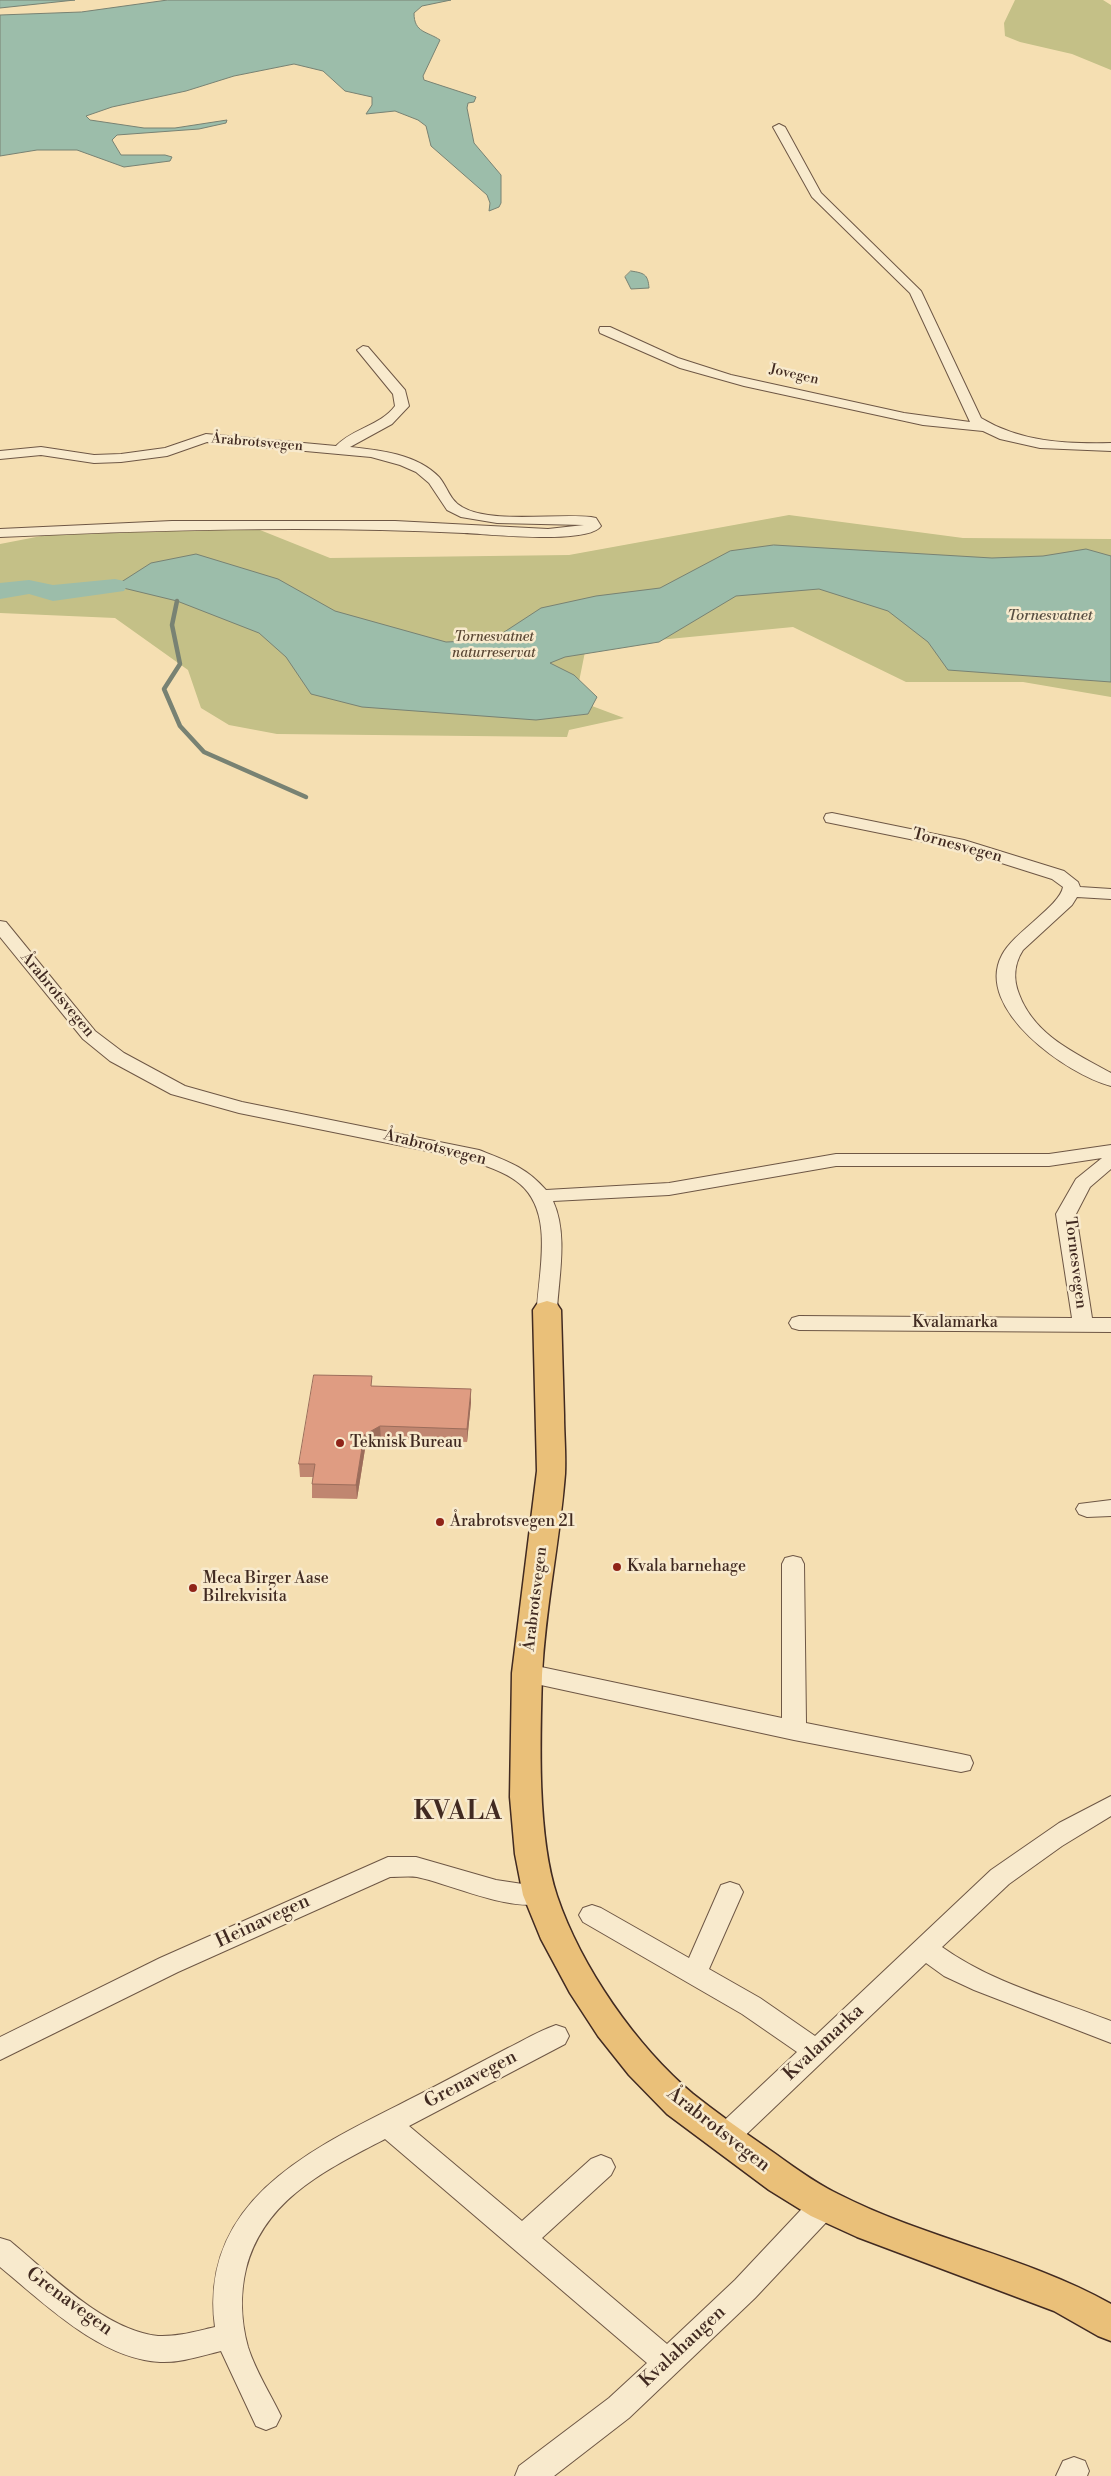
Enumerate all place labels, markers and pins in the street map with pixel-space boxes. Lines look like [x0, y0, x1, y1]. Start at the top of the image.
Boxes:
place label: Teknisk Bureau [350, 1433, 462, 1453]
marker: Teknisk Bureau [334, 1437, 346, 1449]
place label: Årabrotsvegen 21 [450, 1512, 575, 1532]
marker: Årabrotsvegen 21 [434, 1516, 446, 1528]
place label: Kvala barnehage [627, 1557, 746, 1577]
marker: Kvala barnehage [611, 1561, 623, 1573]
place label: Meca Birger Aase Bilrekvisita [203, 1569, 329, 1607]
marker: Meca Birger Aase Bilrekvisita [187, 1582, 199, 1594]

